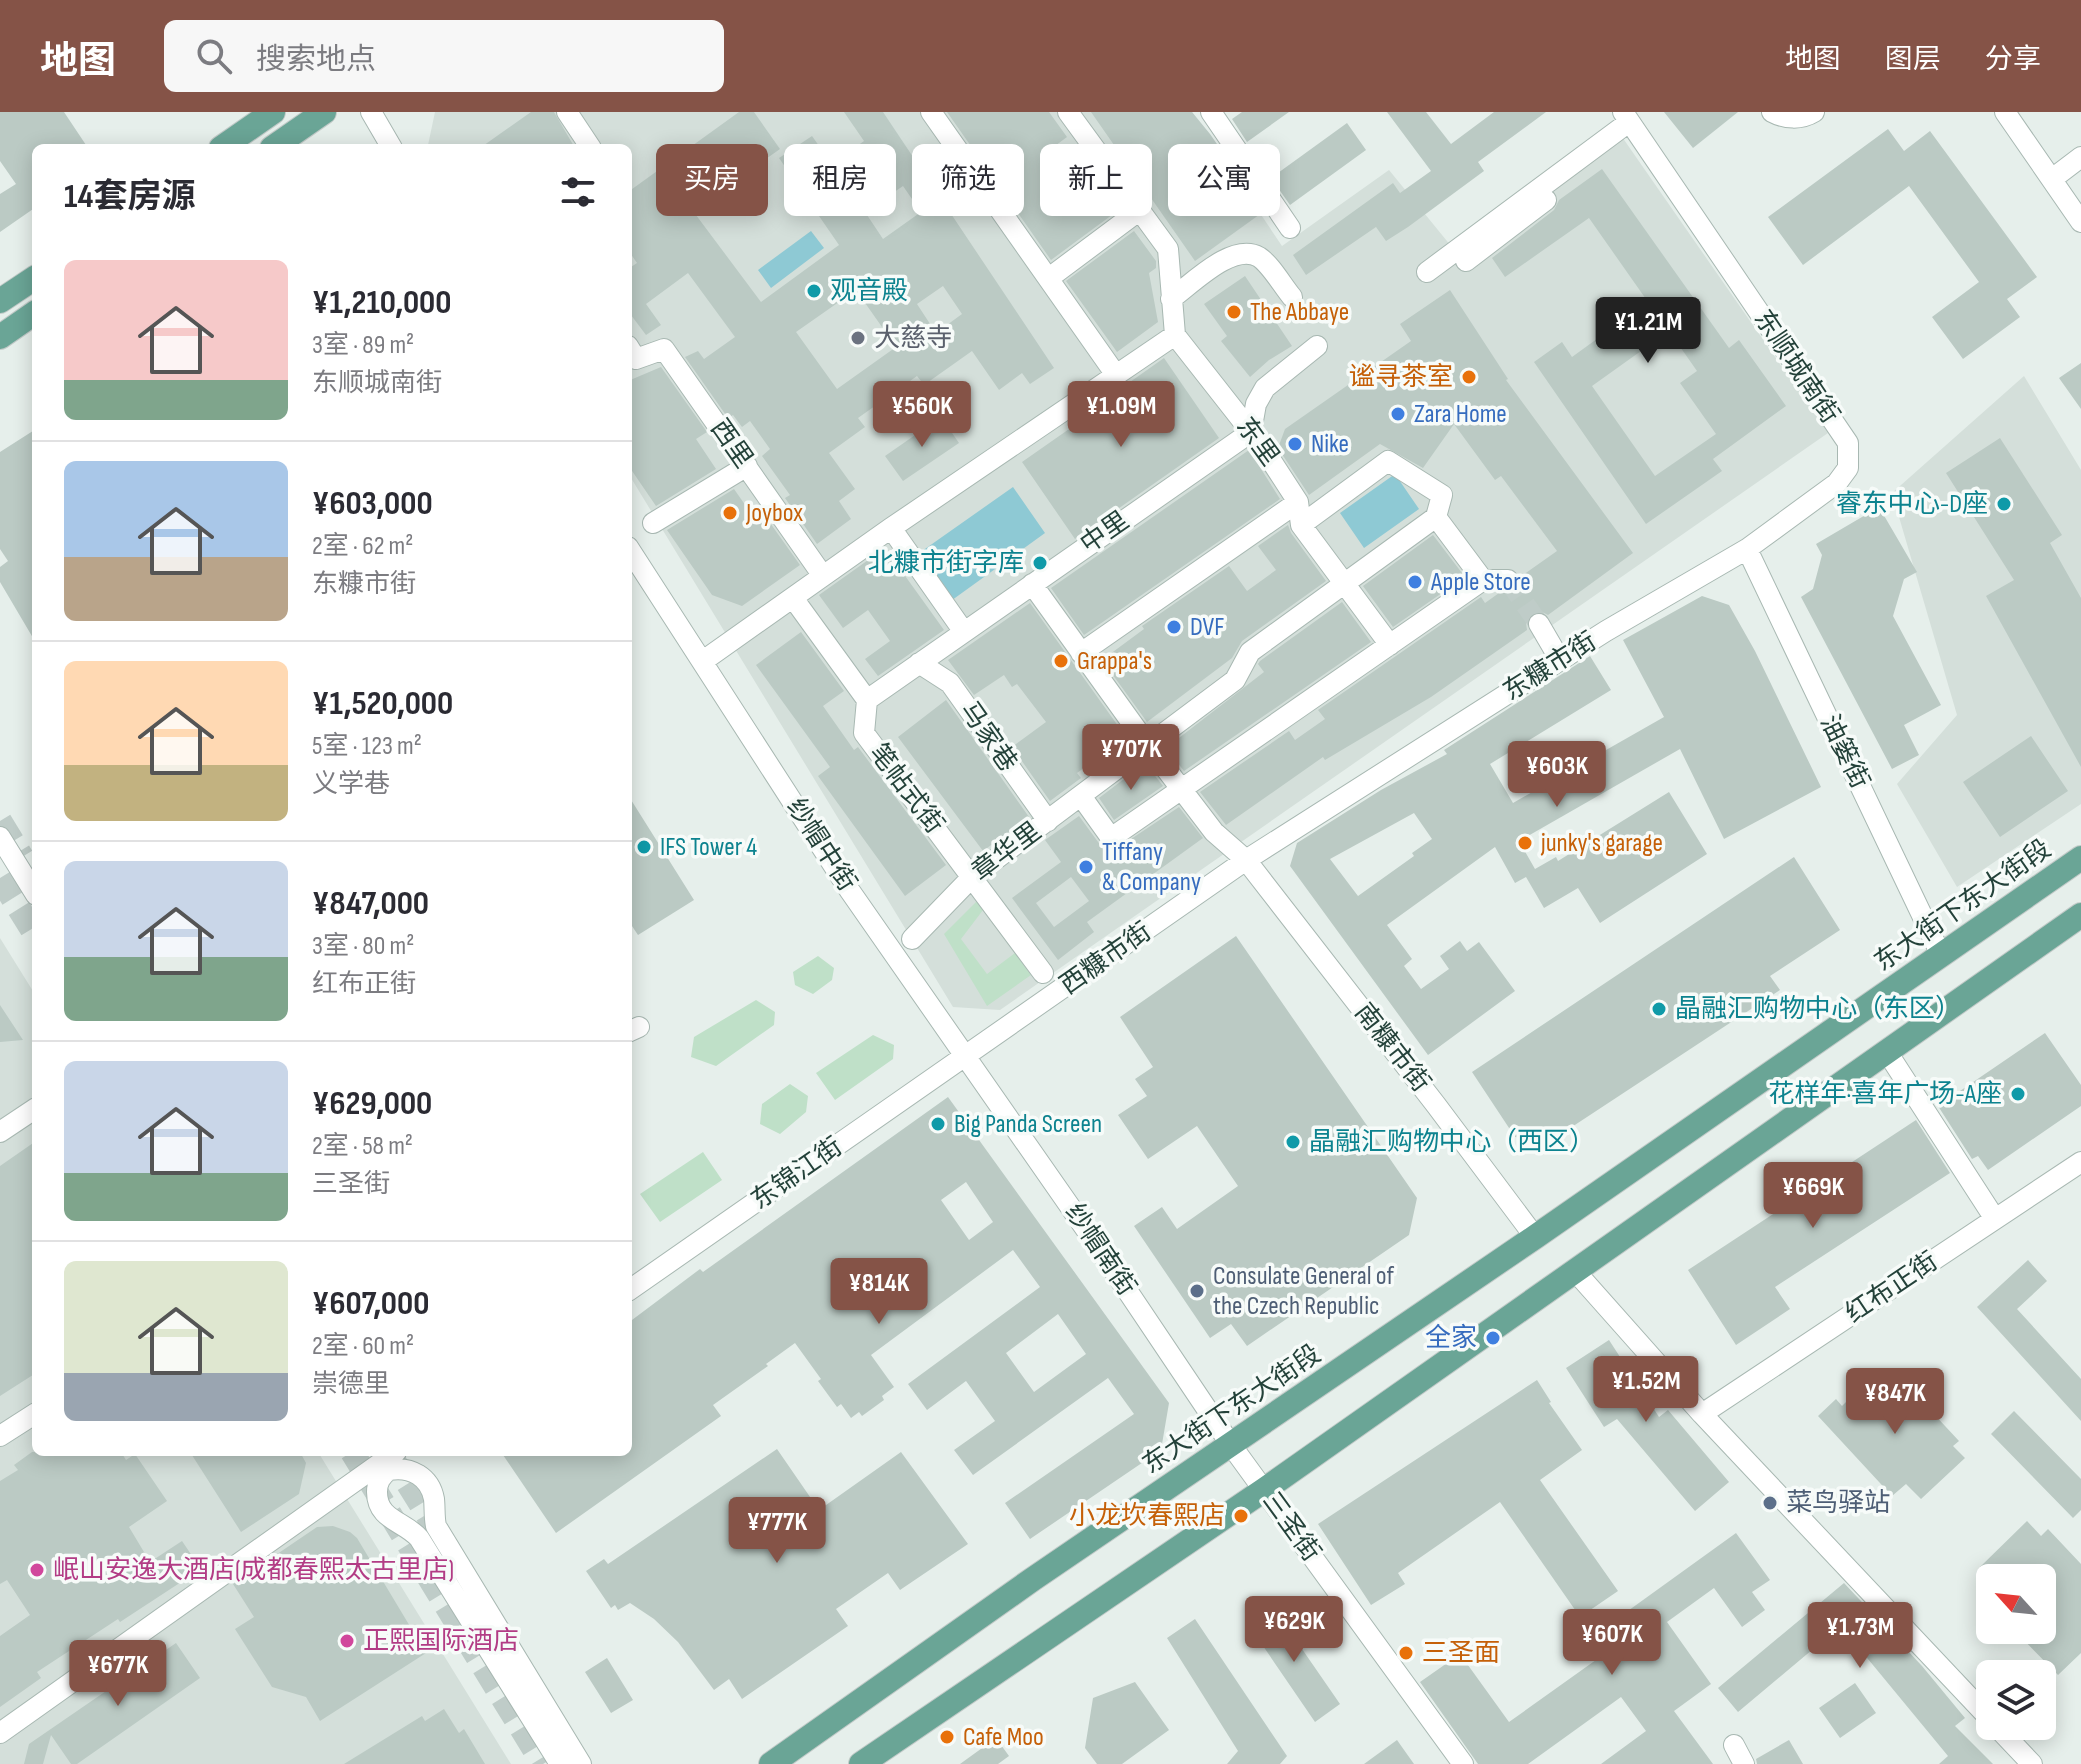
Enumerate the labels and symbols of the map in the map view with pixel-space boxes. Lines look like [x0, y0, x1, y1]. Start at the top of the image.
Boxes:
place label: 观音殿 [830, 276, 908, 307]
marker: 观音殿 [805, 282, 823, 300]
place label: The Abbaye [1250, 297, 1349, 328]
pin: ¥1.21M [1583, 297, 1713, 365]
marker: The Abbaye [1225, 303, 1243, 321]
street label: 东顺城南街 [1747, 304, 1845, 430]
place label: 大慈寺 [874, 323, 952, 354]
marker: 大慈寺 [849, 329, 867, 347]
place label: 谧寻茶室 [1349, 362, 1453, 393]
marker: 谧寻茶室 [1460, 368, 1478, 386]
pin: ¥560K [866, 381, 978, 449]
pin: ¥1.09M [1056, 381, 1186, 449]
place label: Zara Home [1414, 399, 1507, 430]
marker: Zara Home [1389, 405, 1407, 423]
street label: 东里 [1229, 412, 1285, 472]
street label: 西里 [703, 414, 759, 474]
place label: Nike [1311, 429, 1349, 460]
marker: Nike [1286, 435, 1304, 453]
place label: 睿东中心-D座 [1836, 489, 1988, 520]
marker: 睿东中心-D座 [1995, 495, 2013, 513]
place label: Joybox [745, 498, 803, 529]
marker: Joybox [721, 504, 739, 522]
street label: 中里 [1075, 505, 1135, 561]
place label: 北糠市街字库 [868, 548, 1024, 579]
marker: 北糠市街字库 [1031, 554, 1049, 572]
place label: Apple Store [1430, 567, 1531, 598]
marker: Apple Store [1406, 573, 1424, 591]
place label: DVF [1190, 612, 1225, 643]
marker: DVF [1165, 618, 1183, 636]
street label: 东糠市街 [1498, 626, 1602, 708]
place label: Grappa's [1077, 646, 1152, 677]
marker: Grappa's [1052, 652, 1070, 670]
street label: 马家巷 [953, 696, 1023, 778]
street label: 油篓街 [1813, 710, 1875, 794]
pin: ¥707K [1075, 724, 1187, 792]
street label: 笔帖式街 [862, 738, 950, 840]
pin: ¥603K [1501, 741, 1613, 809]
street label: 纱帽中街 [780, 793, 862, 897]
street label: 章华里 [967, 816, 1047, 888]
place label: junky's garage [1540, 828, 1663, 859]
place label: IFS Tower 4 [660, 832, 757, 863]
marker: junky's garage [1516, 834, 1534, 852]
street label: 东大街下东大街段 [1869, 834, 2057, 978]
place label: Tiffany & Company [1102, 837, 1201, 898]
marker: IFS Tower 4 [635, 838, 653, 856]
marker: Tiffany & Company [1077, 858, 1095, 876]
street label: 西糠市街 [1055, 916, 1157, 1002]
place label: 晶融汇购物中心（东区） [1675, 994, 1961, 1025]
street label: 南糠市街 [1348, 997, 1436, 1099]
marker: 晶融汇购物中心（东区） [1650, 1000, 1668, 1018]
place label: 花样年·喜年广场-A座 [1768, 1079, 2002, 1110]
marker: 花样年·喜年广场-A座 [2009, 1085, 2027, 1103]
place label: Big Panda Screen [954, 1109, 1102, 1140]
marker: Big Panda Screen [929, 1115, 947, 1133]
place label: 晶融汇购物中心（西区） [1309, 1127, 1595, 1158]
street label: 东锦江街 [746, 1131, 848, 1217]
marker: 晶融汇购物中心（西区） [1284, 1133, 1302, 1151]
pin: ¥669K [1757, 1162, 1869, 1230]
street label: 纱帽南街 [1058, 1198, 1142, 1302]
street label: 红布正街 [1840, 1246, 1944, 1330]
pin: ¥814K [823, 1258, 935, 1326]
place label: Consulate General of the Czech Republic [1213, 1261, 1394, 1322]
marker: Consulate General of the Czech Republic [1188, 1282, 1206, 1300]
place label: 全家 [1425, 1323, 1477, 1354]
marker: 全家 [1484, 1329, 1502, 1347]
street label: 东大街下东大街段 [1137, 1339, 1327, 1481]
pin: ¥1.52M [1581, 1356, 1711, 1424]
pin: ¥847K [1839, 1368, 1951, 1436]
street label: 三圣街 [1256, 1486, 1326, 1568]
place label: 菜鸟驿站 [1786, 1488, 1890, 1519]
marker: 菜鸟驿站 [1761, 1494, 1779, 1512]
pin: ¥777K [721, 1497, 833, 1565]
place label: 小龙坎春熙店 [1069, 1501, 1225, 1532]
marker: 小龙坎春熙店 [1232, 1507, 1250, 1525]
place label: 岷山安逸大酒店(成都春熙太古里店) [53, 1555, 454, 1586]
marker: 岷山安逸大酒店(成都春熙太古里店) [28, 1561, 46, 1579]
north arrow [1976, 1564, 2056, 1644]
pin: ¥629K [1238, 1596, 1350, 1664]
pin: ¥1.73M [1795, 1602, 1925, 1670]
pin: ¥607K [1556, 1609, 1668, 1677]
place label: 正熙国际酒店 [363, 1626, 519, 1657]
marker: 正熙国际酒店 [338, 1632, 356, 1650]
place label: 三圣面 [1422, 1638, 1500, 1669]
pin: ¥677K [62, 1640, 174, 1708]
marker: 三圣面 [1397, 1644, 1415, 1662]
place label: Cafe Moo [963, 1722, 1044, 1753]
marker: Cafe Moo [938, 1728, 956, 1746]

